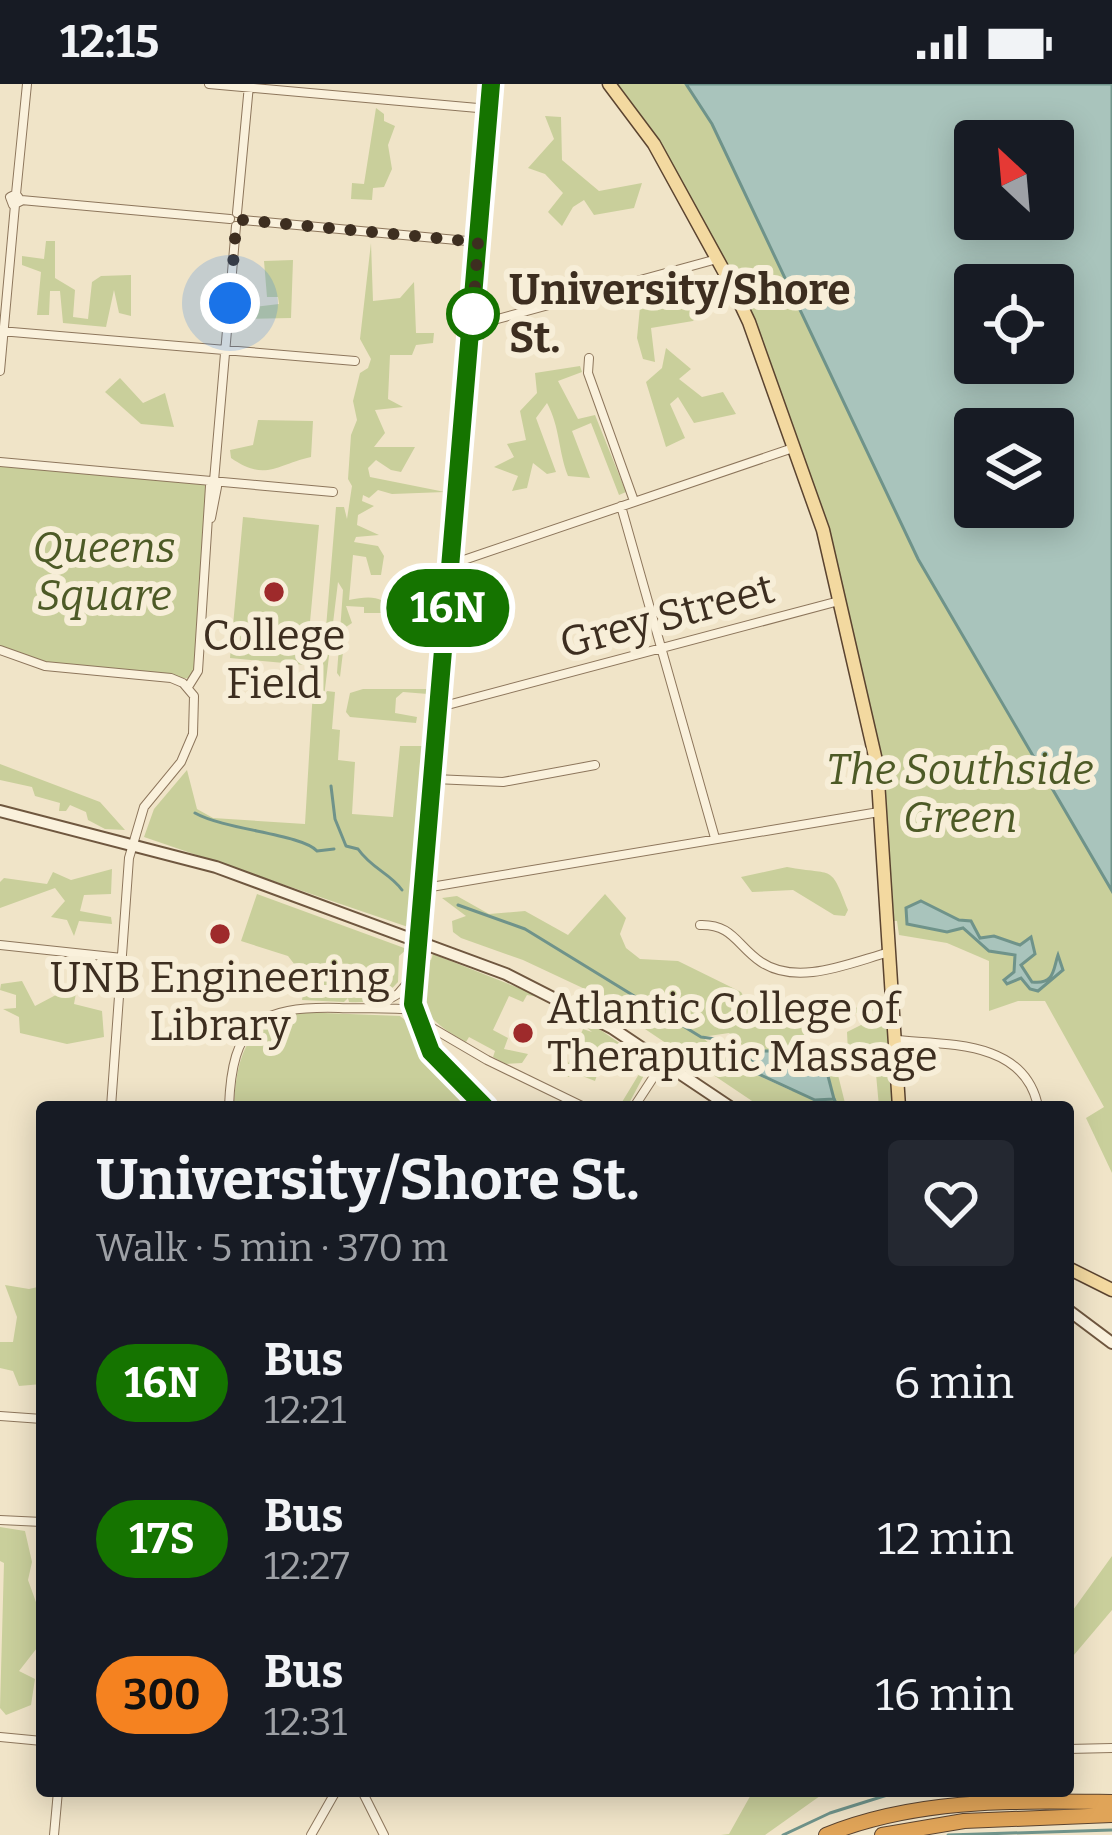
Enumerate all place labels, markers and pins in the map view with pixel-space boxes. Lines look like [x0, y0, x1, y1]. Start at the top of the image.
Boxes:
place label: University/Shore St. [509, 265, 851, 363]
marker: University/Shore St. [448, 289, 498, 339]
marker: College Field [261, 579, 287, 605]
place label: College Field [202, 611, 346, 709]
marker: UNB Engineering Library [207, 921, 233, 947]
place label: UNB Engineering Library [50, 953, 390, 1051]
place label: Atlantic College of Theraputic Massage [547, 984, 938, 1082]
marker: Atlantic College of Theraputic Massage [510, 1020, 536, 1046]

